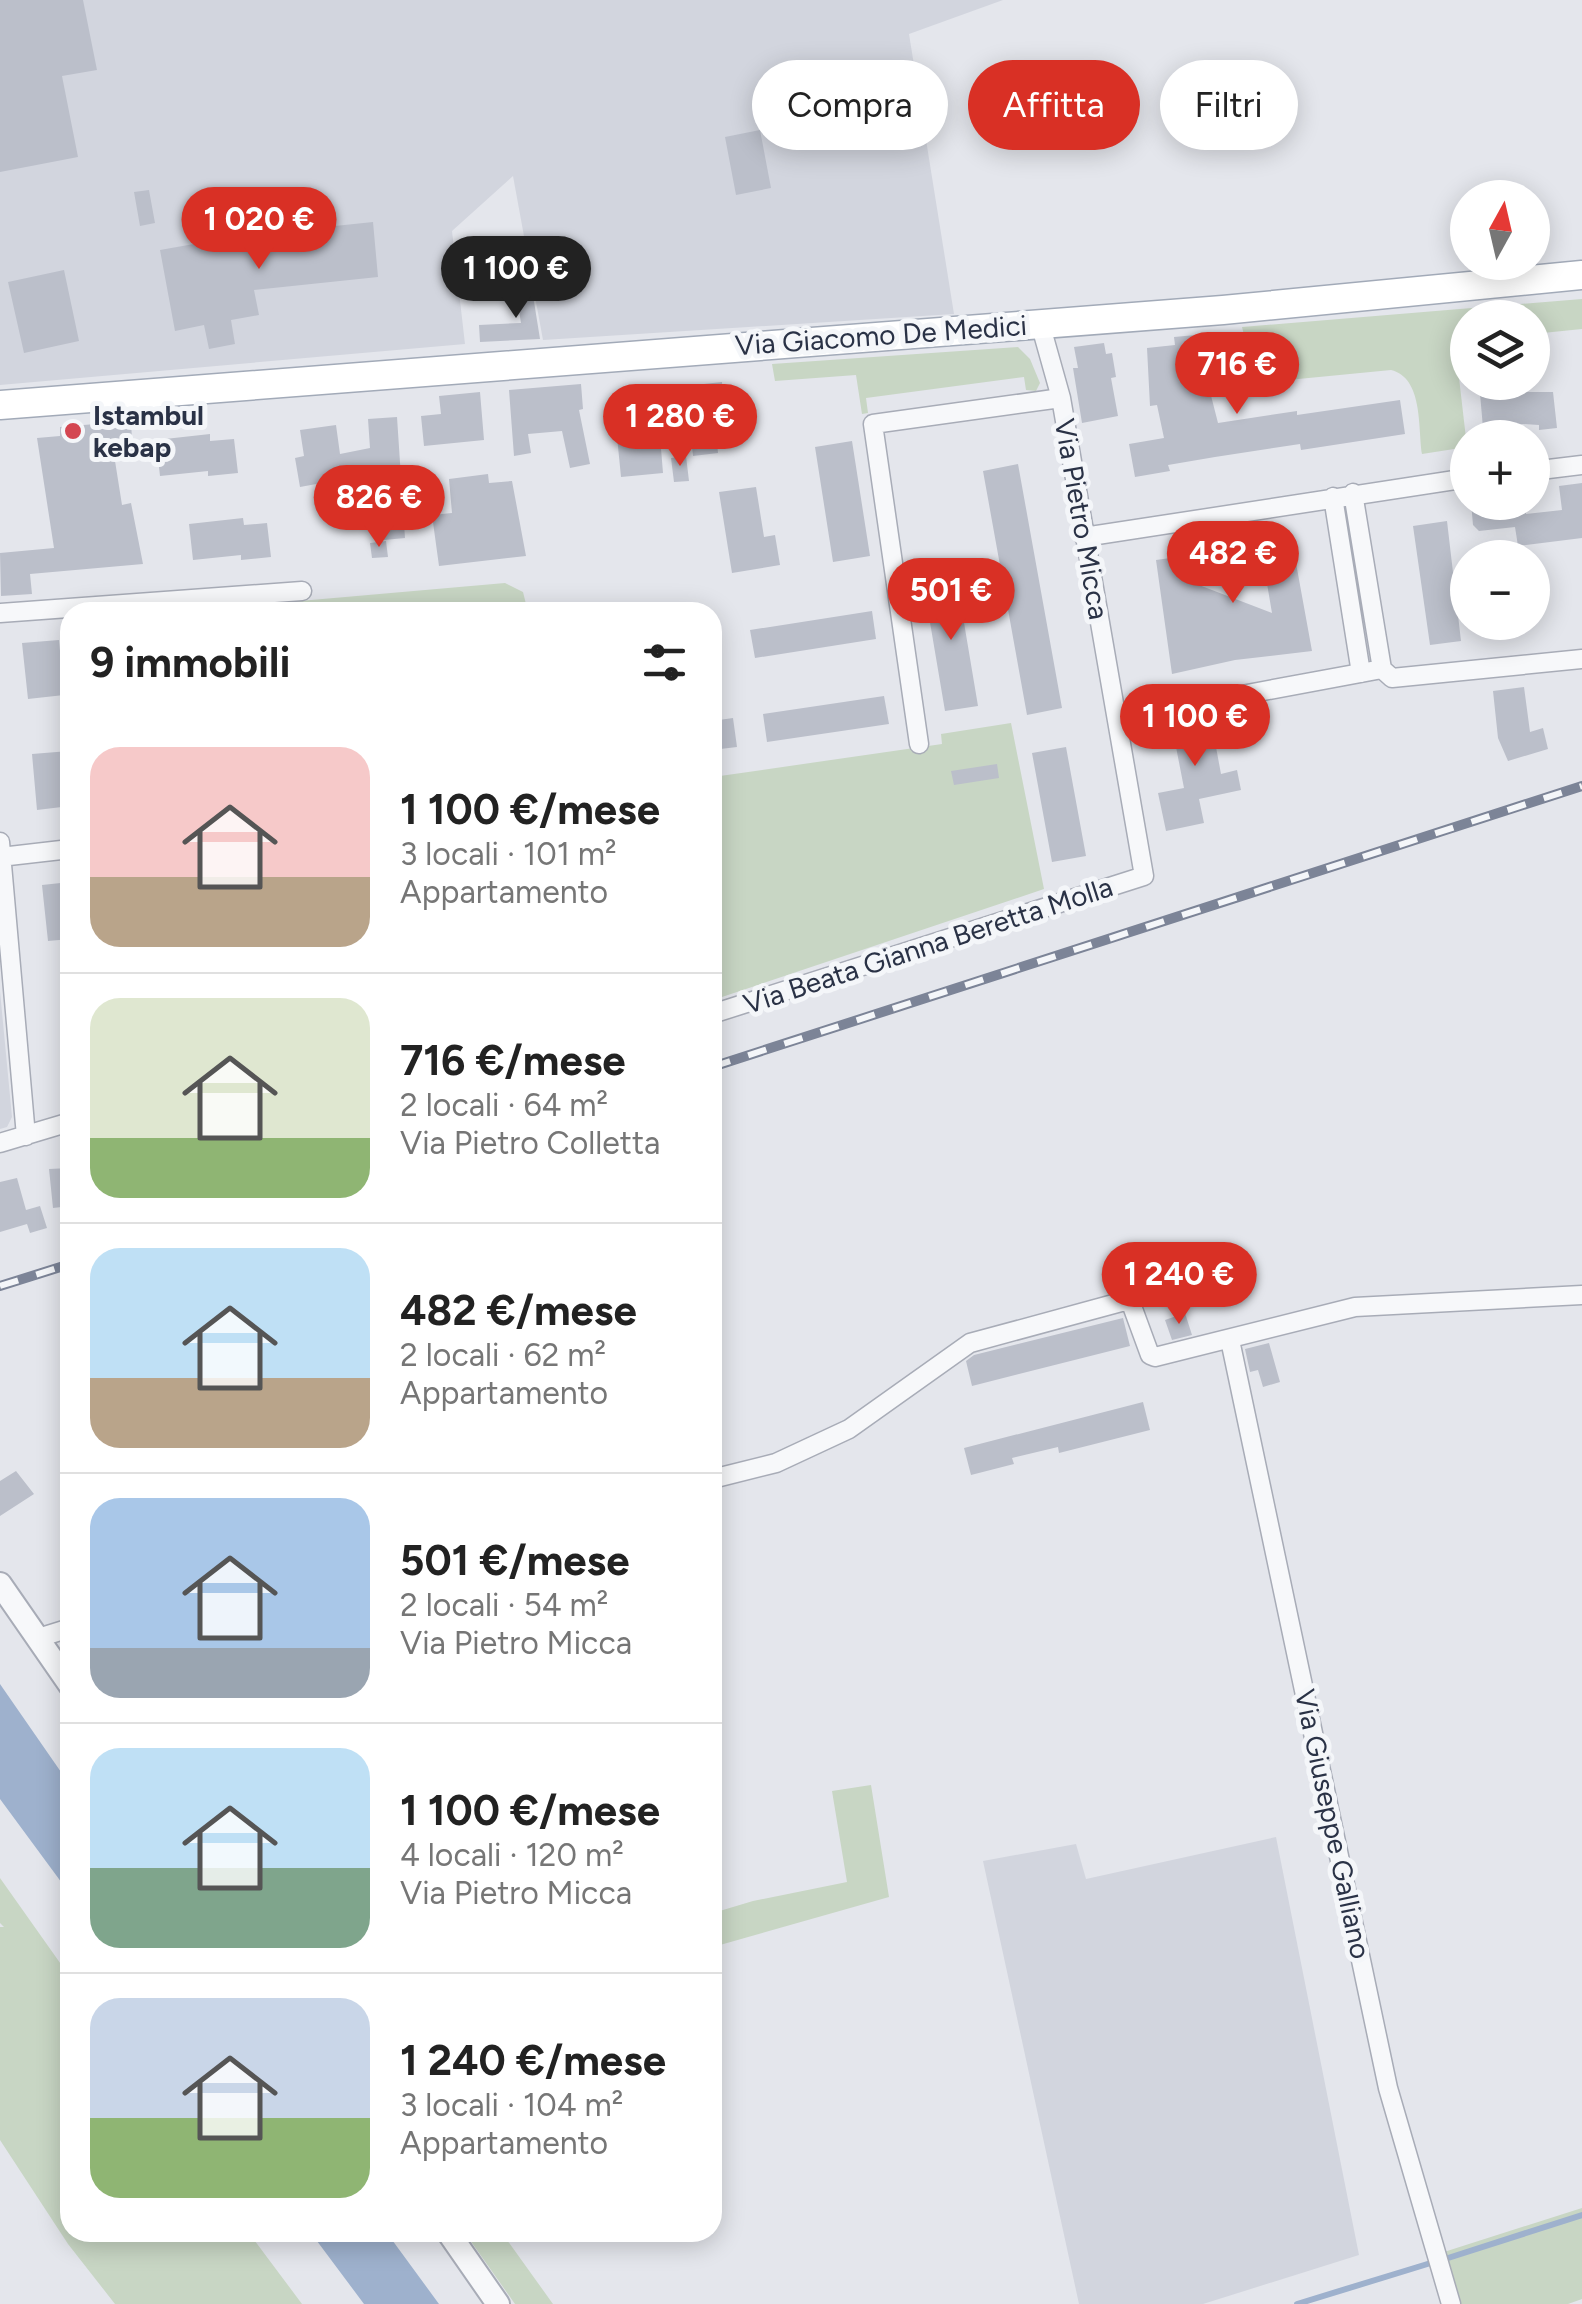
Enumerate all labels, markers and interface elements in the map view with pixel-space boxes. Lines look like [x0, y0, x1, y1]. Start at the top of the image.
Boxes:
chip: Compra [752, 60, 948, 150]
chip: Affitta [968, 60, 1140, 150]
chip: Filtri [1160, 60, 1298, 150]
north arrow [1450, 180, 1550, 280]
map controls [1450, 180, 1550, 640]
pin: 1 020 € [167, 187, 351, 272]
text: 1 020 € [204, 200, 314, 238]
pin: 1 100 € [424, 236, 608, 321]
text: 1 100 € [463, 249, 569, 287]
button: layers [1450, 300, 1550, 400]
street label: Via Giacomo De Medici [734, 308, 1028, 362]
pin: 716 € [1167, 332, 1307, 417]
text: 716 € [1197, 345, 1277, 383]
pin: 1 280 € [588, 384, 772, 469]
text: 1 280 € [625, 397, 735, 435]
place label: Istambul kebap [93, 398, 204, 464]
street label: Via Pietro Micca [1048, 416, 1116, 622]
marker: Istambul kebap [62, 420, 84, 442]
button: + [1450, 420, 1550, 520]
pin: 826 € [309, 465, 449, 550]
text: 826 € [336, 478, 422, 516]
pin: 482 € [1163, 521, 1303, 606]
text: 482 € [1189, 534, 1277, 572]
button: − [1450, 540, 1550, 640]
pin: 501 € [881, 558, 1021, 643]
text: 501 € [910, 571, 992, 609]
icon: filters [637, 635, 692, 690]
text: 9 immobili [90, 637, 290, 688]
pin: 1 100 € [1103, 684, 1287, 769]
text: 1 100 € [1142, 697, 1248, 735]
text: 1 100 €/mese [400, 784, 660, 835]
icon: home [170, 787, 290, 907]
text: 3 locali · 101 m² [400, 835, 617, 873]
street label: Via Beata Gianna Beretta Molla [739, 869, 1117, 1021]
text: Appartamento [400, 873, 608, 911]
text: 716 €/mese [400, 1035, 626, 1086]
icon: home [170, 1038, 290, 1158]
text: 2 locali · 64 m² [400, 1086, 608, 1124]
text: Via Pietro Colletta [400, 1124, 660, 1162]
pin: 1 240 € [1087, 1242, 1271, 1327]
text: 1 240 € [1124, 1255, 1234, 1293]
text: 482 €/mese [400, 1285, 637, 1336]
icon: home [170, 1288, 290, 1408]
text: 2 locali · 62 m² [400, 1336, 606, 1374]
text: Appartamento [400, 1374, 608, 1412]
text: 501 €/mese [400, 1535, 629, 1586]
icon: home [170, 1538, 290, 1658]
text: 2 locali · 54 m² [400, 1586, 608, 1624]
text: Via Pietro Micca [400, 1624, 632, 1662]
street label: Via Giuseppe Galliano [1288, 1686, 1378, 1962]
text: 1 100 €/mese [400, 1785, 660, 1836]
icon: home [170, 1788, 290, 1908]
text: 4 locali · 120 m² [400, 1836, 624, 1874]
text: Via Pietro Micca [400, 1874, 632, 1912]
text: 1 240 €/mese [400, 2035, 666, 2086]
icon: home [170, 2038, 290, 2158]
text: 3 locali · 104 m² [400, 2086, 623, 2124]
text: Appartamento [400, 2124, 608, 2162]

